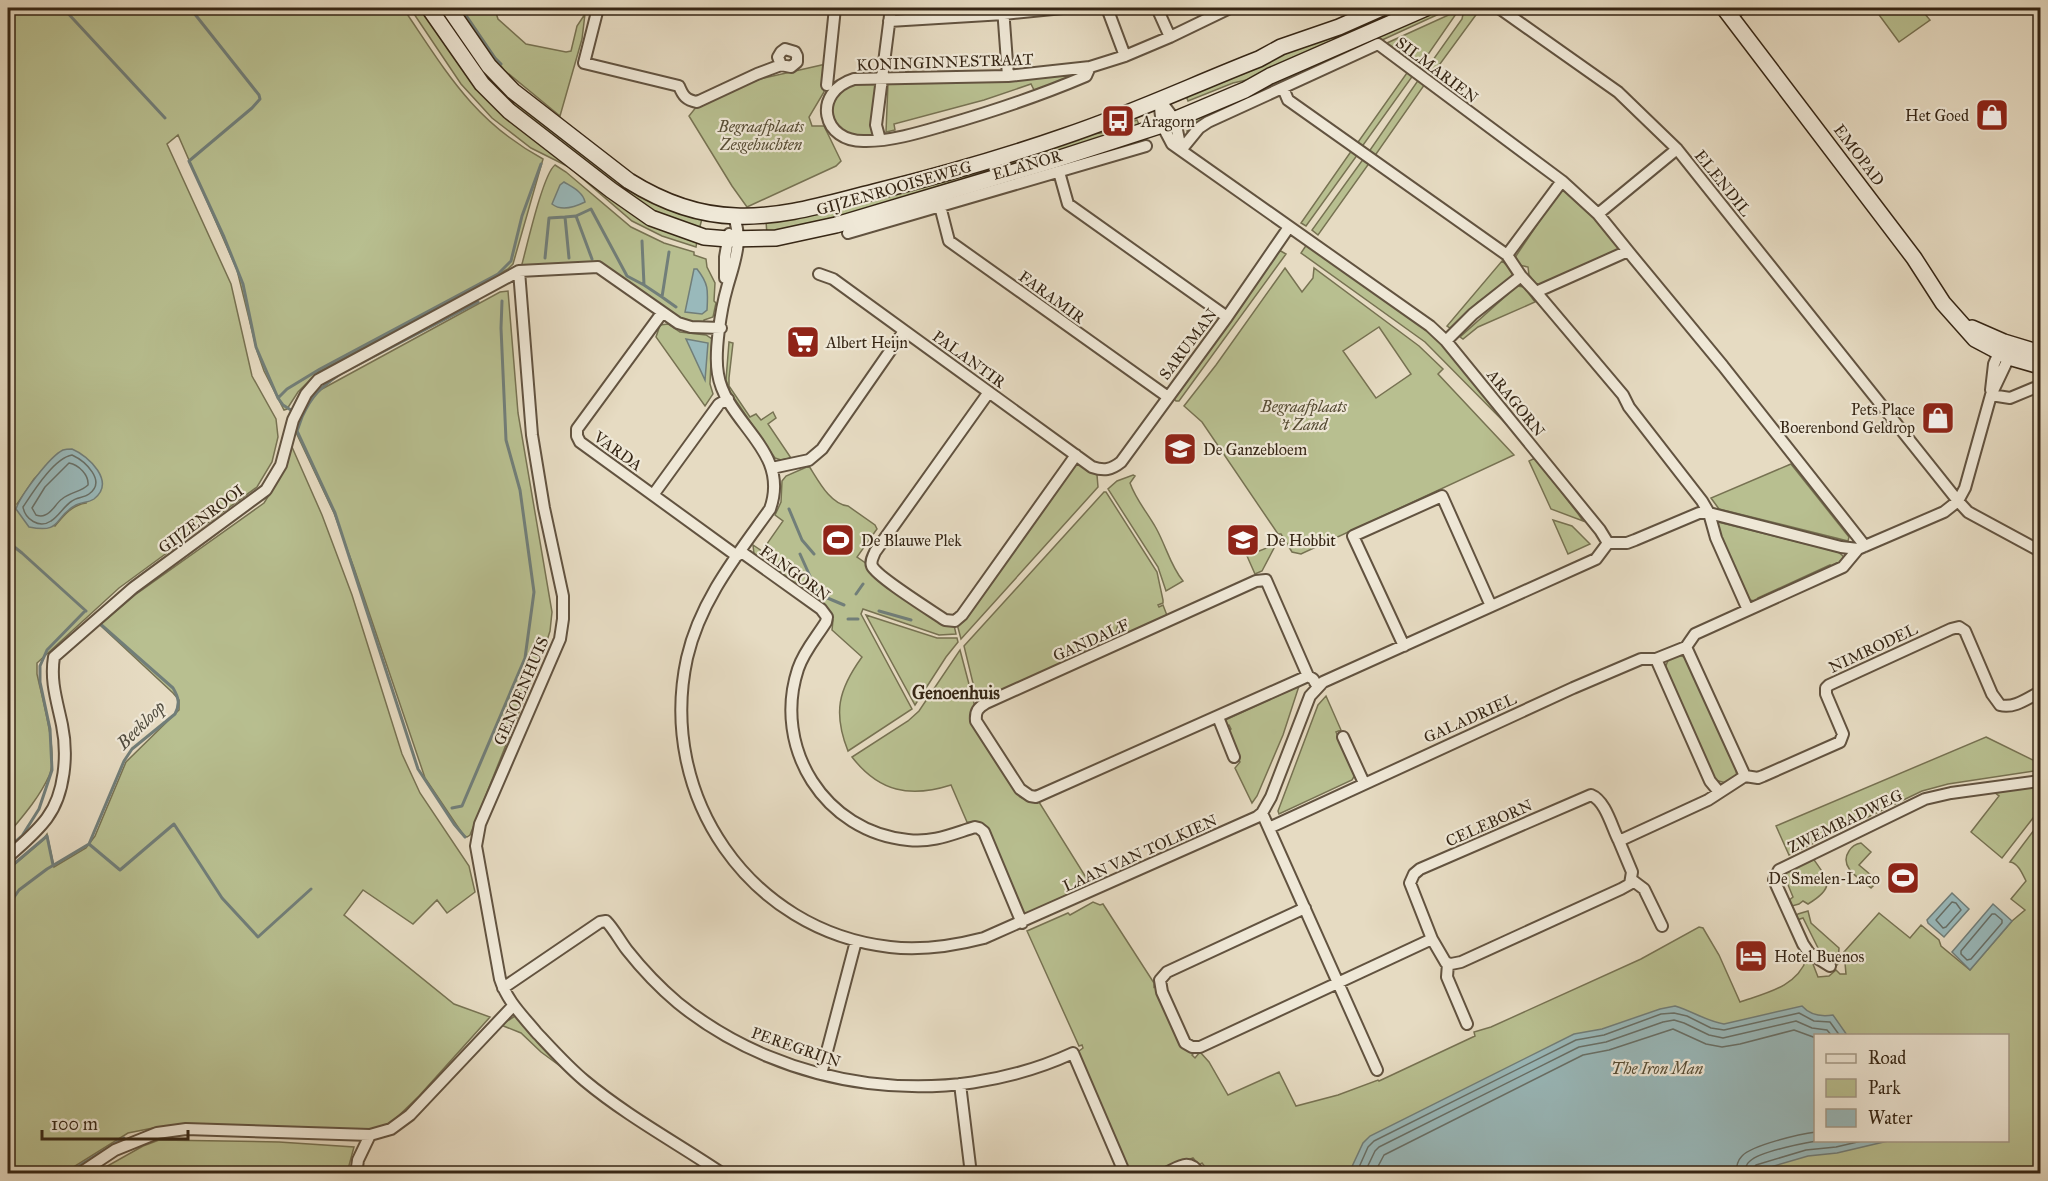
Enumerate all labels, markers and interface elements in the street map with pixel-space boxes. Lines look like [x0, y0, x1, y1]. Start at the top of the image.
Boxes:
street label: SILMARIEN [1392, 33, 1482, 107]
street label: KONINGINNESTRAAT [856, 49, 1034, 75]
shop icon: Het Goed [1974, 97, 2010, 133]
bus stop icon: Aragorn [1100, 103, 1136, 139]
place label: Het Goed [1905, 106, 1969, 125]
place label: Aragorn [1140, 112, 1195, 132]
park label: Begraafplaats Zesgehuchten [717, 117, 804, 154]
street label: EMOPAD [1830, 121, 1888, 189]
street label: ELANOR [990, 146, 1065, 184]
street label: ELENDIL [1691, 146, 1755, 220]
street label: GIJZENROOISEWEG [814, 157, 974, 220]
street label: FARAMIR [1015, 267, 1089, 328]
street label: SARUMAN [1155, 304, 1221, 383]
supermarket icon: Albert Heijn [785, 324, 821, 360]
street label: PALANTIR [929, 326, 1010, 392]
place label: Albert Heijn [825, 333, 908, 352]
street label: ARAGORN [1483, 365, 1549, 441]
park label: Begraafplaats 't Zand [1260, 397, 1347, 434]
place label: Pets Place Boerenbond Geldrop [1780, 400, 1915, 437]
shop icon: Pets Place Boerenbond Geldrop [1920, 400, 1956, 436]
street label: VARDA [589, 426, 646, 475]
school or university icon: De Ganzebloem [1162, 431, 1198, 467]
place label: De Ganzebloem [1203, 440, 1308, 459]
street label: GIJZENROOI [155, 481, 248, 558]
sports icon: De Blauwe Plek [820, 522, 856, 558]
school or university icon: De Hobbit [1225, 522, 1261, 558]
place label: De Blauwe Plek [861, 531, 962, 550]
place label: De Hobbit [1266, 531, 1336, 550]
street label: FANGORN [756, 541, 834, 605]
street label: GANDALF [1050, 615, 1133, 665]
street label: NIMRODEL [1826, 619, 1920, 677]
street label: GENOENHUIS [490, 634, 552, 748]
district label: Genoenhuis [912, 682, 1000, 704]
street label: GALADRIEL [1421, 689, 1519, 747]
water label: Beekloop [111, 696, 171, 755]
street label: ZWEMBADWEG [1785, 785, 1906, 857]
street label: CELEBORN [1443, 795, 1536, 851]
street label: LAAN VAN TOLKIEN [1060, 810, 1220, 896]
sports icon: De Smelen-Laco [1885, 860, 1921, 896]
place label: De Smelen-Laco [1768, 869, 1880, 888]
hotel icon: Hotel Buenos [1733, 938, 1769, 974]
place label: Hotel Buenos [1774, 947, 1865, 966]
street label: PEREGRIJN [749, 1023, 844, 1072]
legend [1814, 1034, 2009, 1142]
text: Road [1868, 1047, 1906, 1069]
park label: The Iron Man [1611, 1059, 1704, 1078]
text: Park [1868, 1077, 1901, 1099]
scale bar [42, 1103, 188, 1141]
text: Water [1868, 1107, 1913, 1129]
text: 100 m [51, 1113, 98, 1135]

